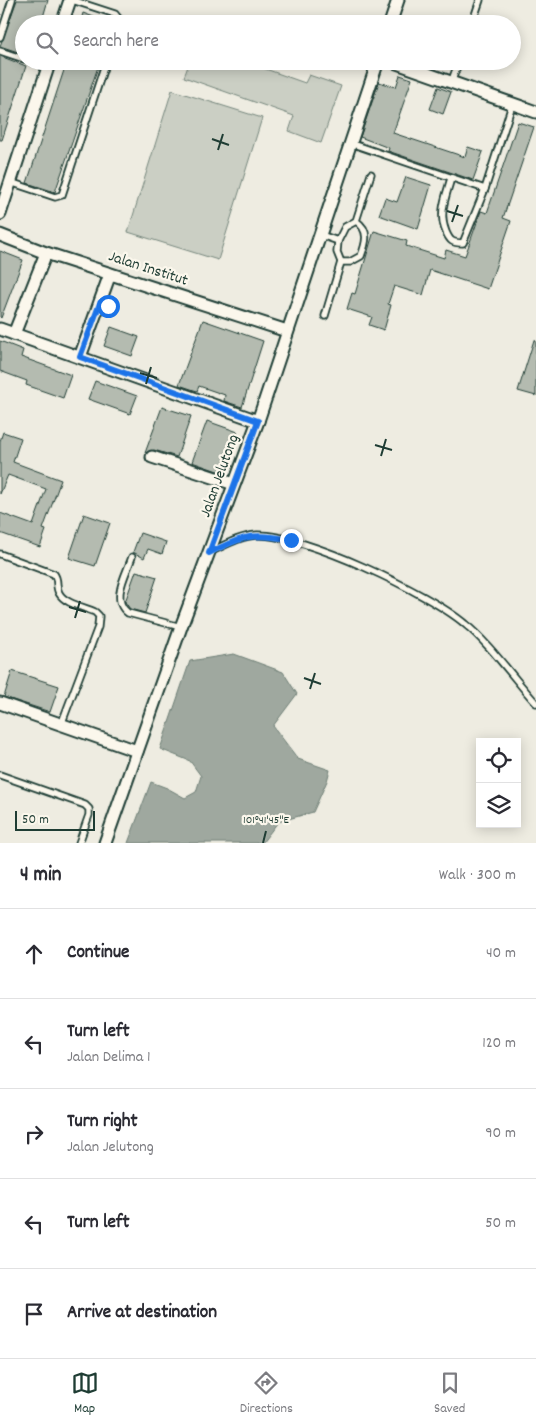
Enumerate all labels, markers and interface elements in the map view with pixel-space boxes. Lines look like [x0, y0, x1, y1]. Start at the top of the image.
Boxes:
search box [15, 15, 521, 70]
icon: search [33, 29, 61, 57]
text: Search here [73, 29, 159, 56]
street label: Jalan Institut [105, 245, 191, 293]
route start [97, 295, 120, 318]
street label: Jalan Jelutong [194, 431, 246, 521]
route end [280, 529, 303, 552]
map controls [476, 738, 521, 828]
button: locate [476, 738, 521, 783]
button: layers [476, 783, 521, 828]
scale bar [15, 808, 95, 831]
text: 50 m [22, 810, 49, 830]
text: 101°41'45"E [243, 812, 289, 829]
text: 4 min [20, 861, 62, 891]
text: Walk · 300 m [439, 864, 516, 887]
icon: ahead [20, 940, 48, 968]
text: Continue [67, 940, 129, 967]
text: 40 m [486, 942, 516, 965]
text: Turn left [67, 1019, 130, 1046]
icon: left [20, 1030, 48, 1058]
text: 120 m [482, 1032, 516, 1055]
text: Jalan Delima 1 [67, 1046, 150, 1069]
text: Turn right [67, 1109, 138, 1136]
icon: right [20, 1120, 48, 1148]
text: 90 m [485, 1122, 516, 1145]
text: Jalan Jelutong [67, 1136, 154, 1159]
icon: left [20, 1210, 48, 1238]
text: Turn left [67, 1210, 130, 1237]
text: 50 m [485, 1212, 516, 1235]
icon: arrive [20, 1300, 48, 1328]
text: Arrive at destination [67, 1300, 217, 1327]
tab: Map [71, 1369, 99, 1419]
tab: Directions [240, 1369, 293, 1419]
tab: Saved [434, 1369, 465, 1419]

